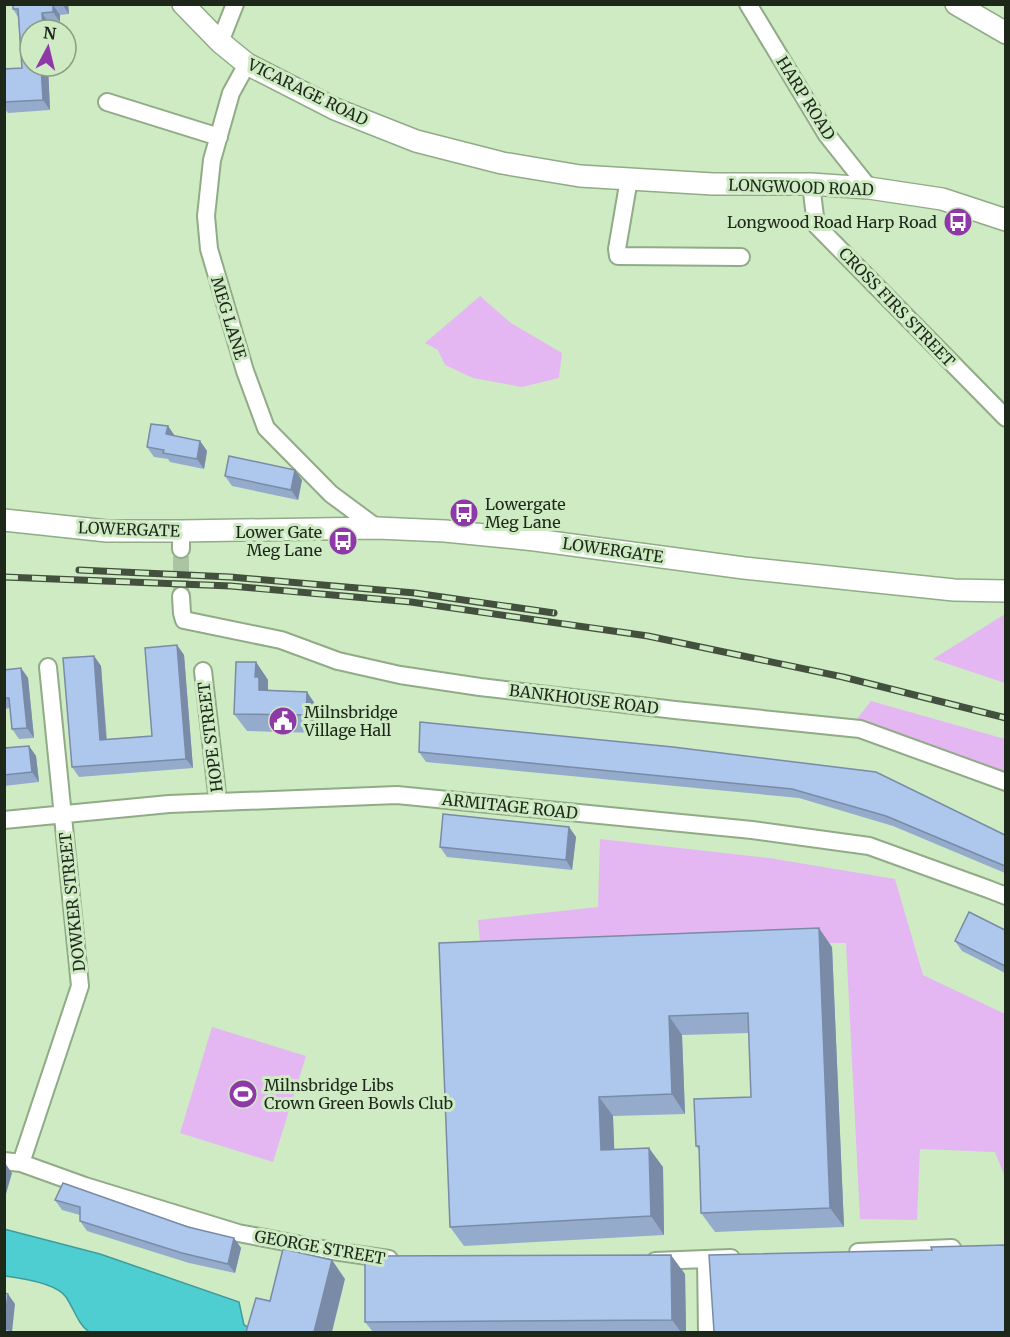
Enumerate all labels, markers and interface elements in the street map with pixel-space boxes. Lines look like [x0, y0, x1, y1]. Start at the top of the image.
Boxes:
north arrow [18, 18, 78, 78]
text: N [42, 22, 58, 44]
street label: HARP ROAD [772, 53, 840, 143]
street label: VICARAGE ROAD [244, 54, 372, 130]
street label: LONGWOOD ROAD [728, 174, 874, 200]
bus stop icon: Longwood Road Harp Road [942, 206, 974, 238]
place label: Longwood Road Harp Road [727, 212, 937, 232]
street label: CROSS FIRS STREET [835, 243, 959, 371]
street label: MEG LANE [207, 274, 251, 363]
place label: Lowergate Meg Lane [485, 494, 565, 532]
bus stop icon: Lowergate Meg Lane [448, 497, 480, 529]
street label: LOWERGATE [78, 517, 181, 541]
place label: Lower Gate Meg Lane [235, 522, 322, 560]
bus stop icon: Lower Gate Meg Lane [327, 525, 359, 557]
street label: LOWERGATE [561, 533, 666, 567]
street label: BANKHOUSE ROAD [508, 680, 660, 718]
street label: HOPE STREET [193, 681, 227, 793]
place label: Milnsbridge Village Hall [303, 702, 398, 740]
public building icon: Milnsbridge Village Hall [267, 705, 299, 737]
street label: ARMITAGE ROAD [440, 789, 579, 823]
street label: DOWKER STREET [55, 831, 89, 973]
place label: Milnsbridge Libs Crown Green Bowls Club [264, 1075, 453, 1113]
sports icon: Milnsbridge Libs Crown Green Bowls Club [227, 1078, 259, 1110]
street label: GEORGE STREET [253, 1226, 387, 1268]

